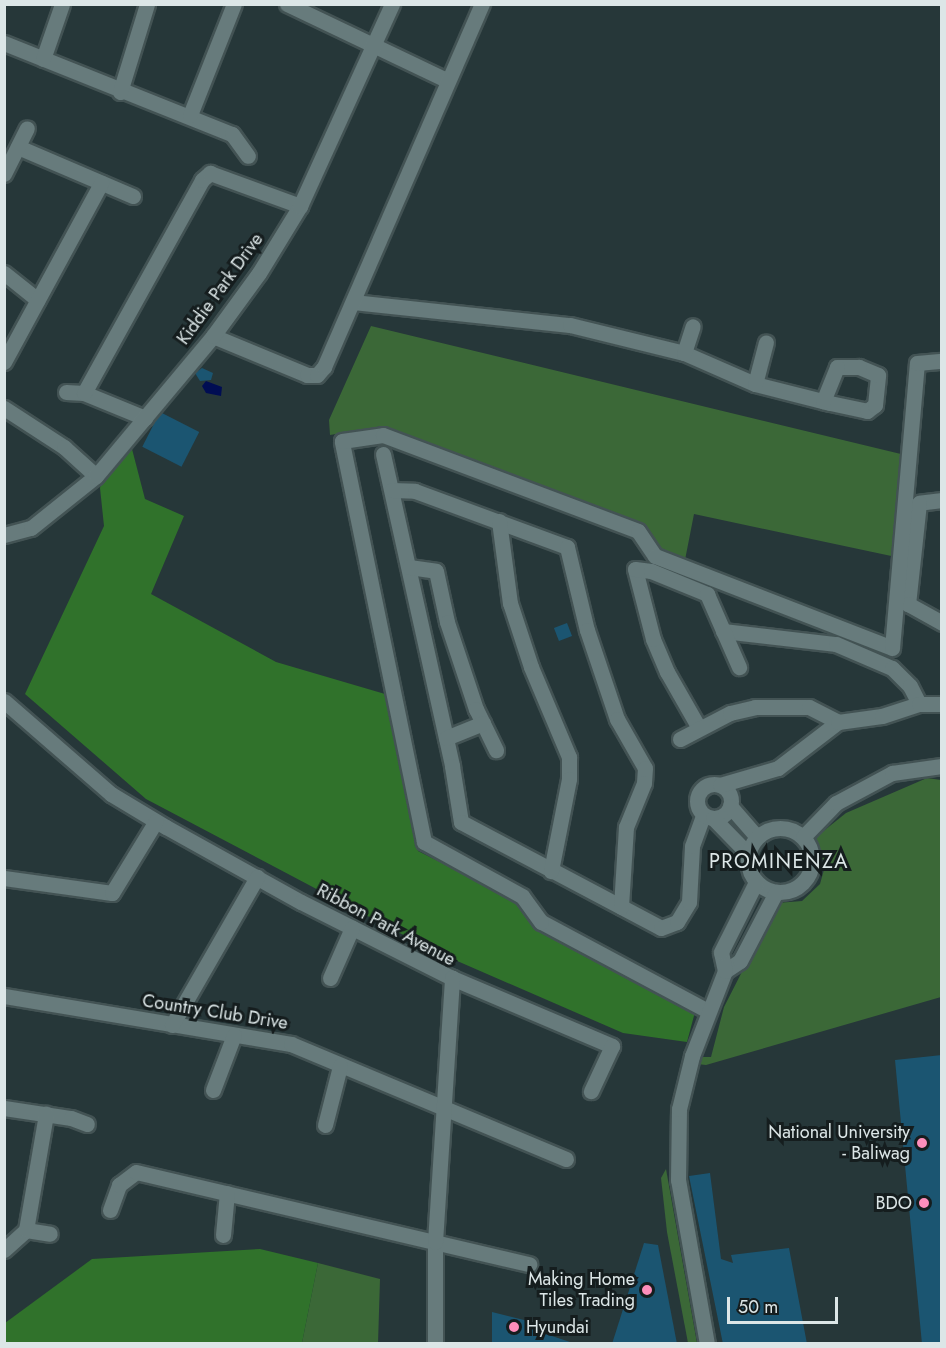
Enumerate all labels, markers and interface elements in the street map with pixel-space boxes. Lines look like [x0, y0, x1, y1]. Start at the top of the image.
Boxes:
street label: Kiddie Park Drive [172, 229, 268, 349]
district label: PROMINENZA [709, 849, 849, 873]
street label: Ribbon Park Avenue [313, 879, 459, 971]
street label: Country Club Drive [141, 990, 289, 1034]
place label: National University - Baliwag [768, 1122, 910, 1164]
marker: National University - Baliwag [915, 1136, 929, 1150]
place label: BDO [875, 1192, 912, 1214]
marker: BDO [917, 1196, 931, 1210]
place label: Making Home Tiles Trading [528, 1269, 635, 1312]
marker: Making Home Tiles Trading [640, 1283, 654, 1297]
scale bar [730, 1285, 841, 1323]
text: 50 m [738, 1294, 778, 1320]
place label: Hyundai [526, 1316, 589, 1338]
marker: Hyundai [507, 1320, 521, 1334]

